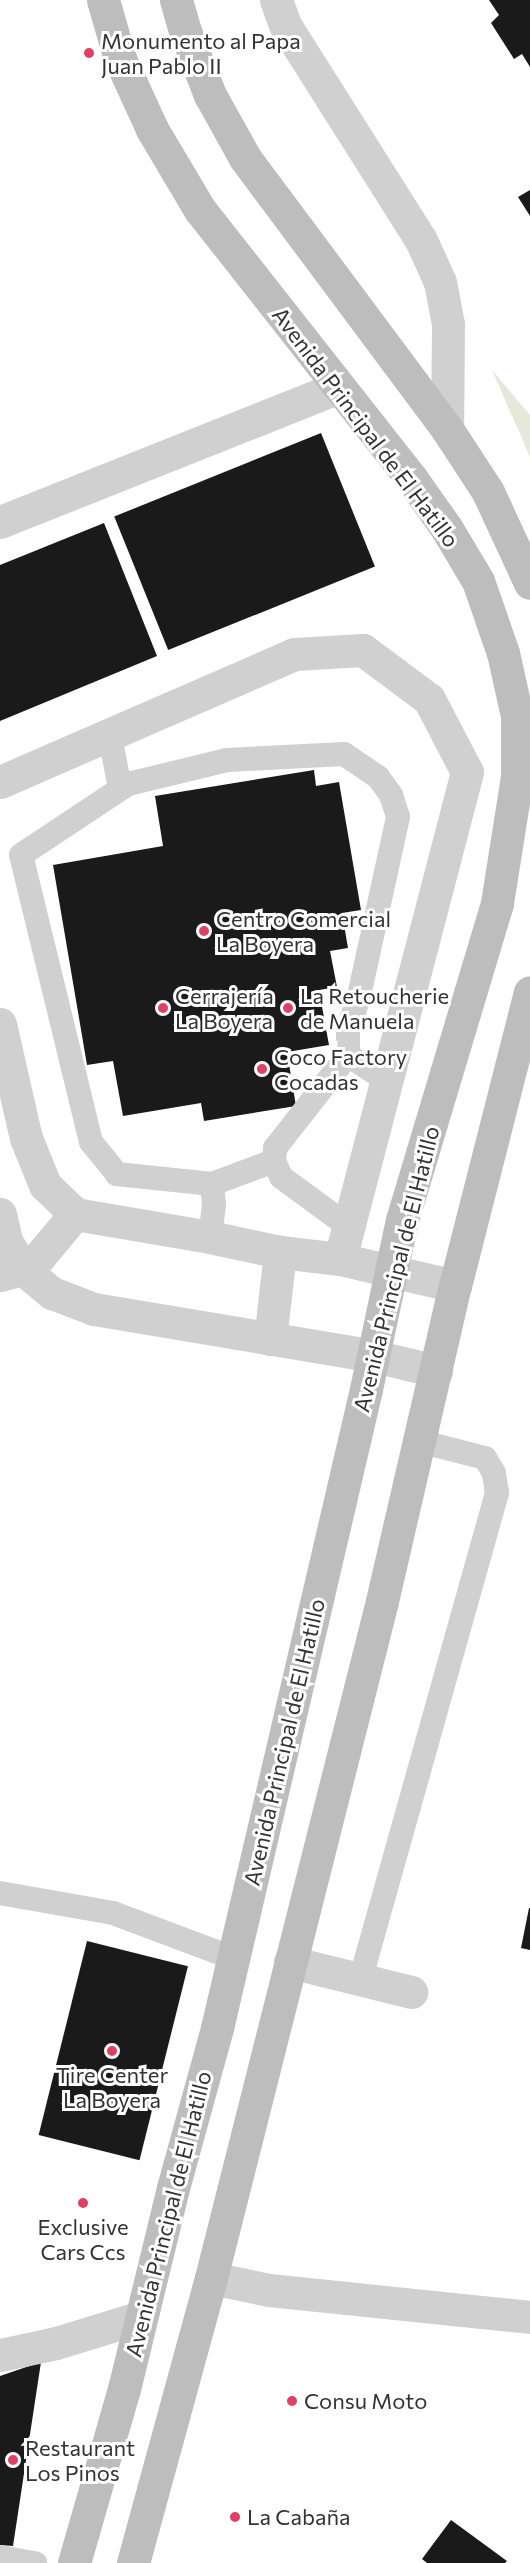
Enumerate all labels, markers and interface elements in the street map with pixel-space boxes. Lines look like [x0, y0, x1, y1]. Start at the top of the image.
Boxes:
place label: Monumento al Papa Juan Pablo II [101, 27, 301, 78]
marker: Monumento al Papa Juan Pablo II [82, 46, 96, 60]
street label: Avenida Principal de El Hatillo [267, 302, 465, 552]
place label: Centro Comercial La Boyera [216, 905, 391, 956]
marker: Centro Comercial La Boyera [197, 924, 211, 938]
place label: Cerrajería La Boyera [175, 982, 274, 1034]
place label: La Retoucherie de Manuela [300, 982, 449, 1034]
marker: Cerrajería La Boyera [156, 1001, 170, 1015]
marker: La Retoucherie de Manuela [281, 1001, 295, 1015]
place label: Coco Factory Cocadas [274, 1043, 407, 1094]
marker: Coco Factory Cocadas [255, 1062, 269, 1076]
street label: Avenida Principal de El Hatillo [348, 1123, 444, 1415]
street label: Avenida Principal de El Hatillo [238, 1596, 330, 1888]
marker: Tire Center La Boyera [105, 2044, 119, 2058]
place label: Tire Center La Boyera [56, 2061, 168, 2112]
street label: Avenida Principal de El Hatillo [120, 2068, 216, 2360]
marker: Exclusive Cars Ccs [76, 2196, 90, 2210]
place label: Exclusive Cars Ccs [37, 2213, 129, 2264]
place label: Consu Moto [304, 2388, 427, 2414]
marker: Consu Moto [285, 2394, 299, 2408]
place label: Restaurant Los Pinos [25, 2434, 135, 2486]
marker: Restaurant Los Pinos [6, 2453, 20, 2467]
place label: La Cabaña [247, 2504, 351, 2530]
marker: La Cabaña [228, 2510, 242, 2524]

